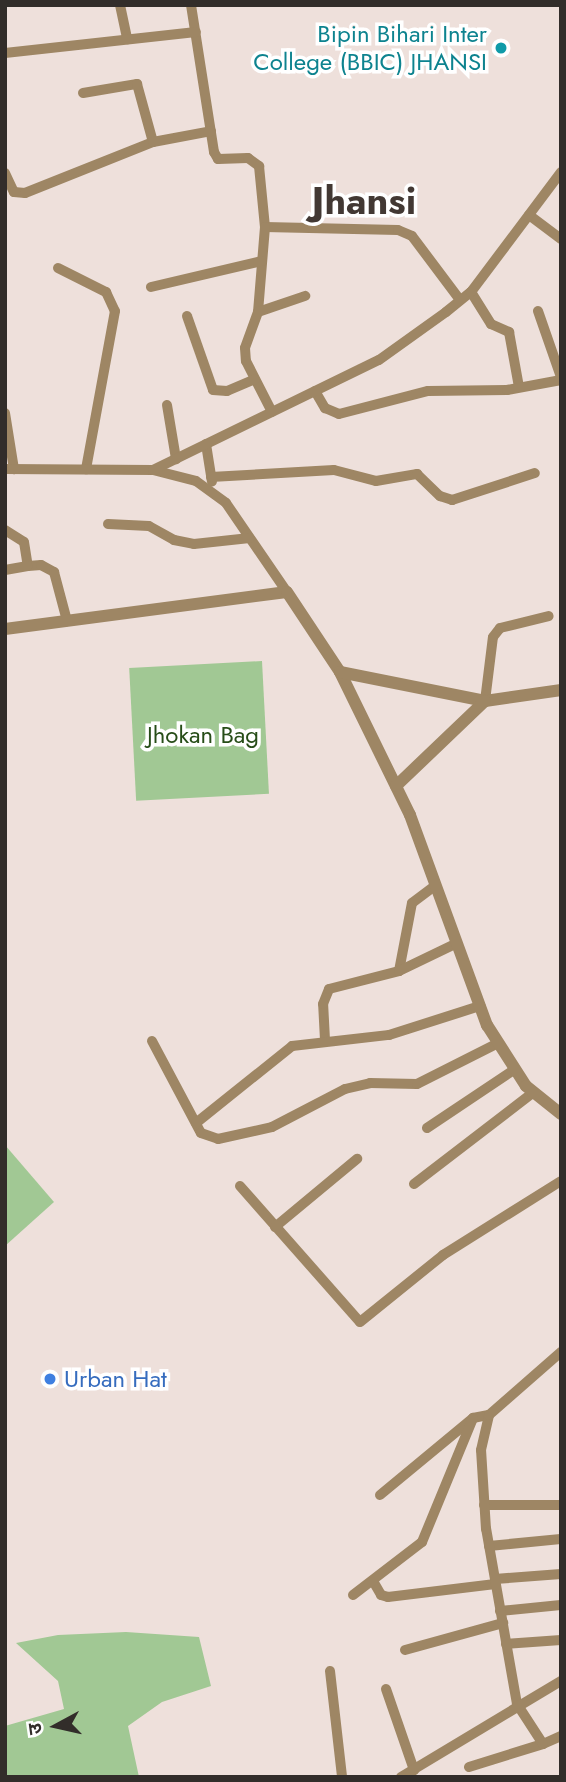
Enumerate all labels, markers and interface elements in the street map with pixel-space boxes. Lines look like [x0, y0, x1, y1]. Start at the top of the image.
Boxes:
place label: Bipin Bihari Inter College (BBIC) JHANSI [253, 20, 487, 76]
marker: Bipin Bihari Inter College (BBIC) JHANSI [493, 40, 509, 56]
district label: Jhansi [312, 178, 416, 224]
park label: Jhokan Bag [147, 721, 259, 749]
place label: Urban Hat [64, 1365, 167, 1393]
marker: Urban Hat [42, 1371, 58, 1387]
north arrow [21, 1691, 91, 1761]
text: उ [21, 1722, 49, 1736]

